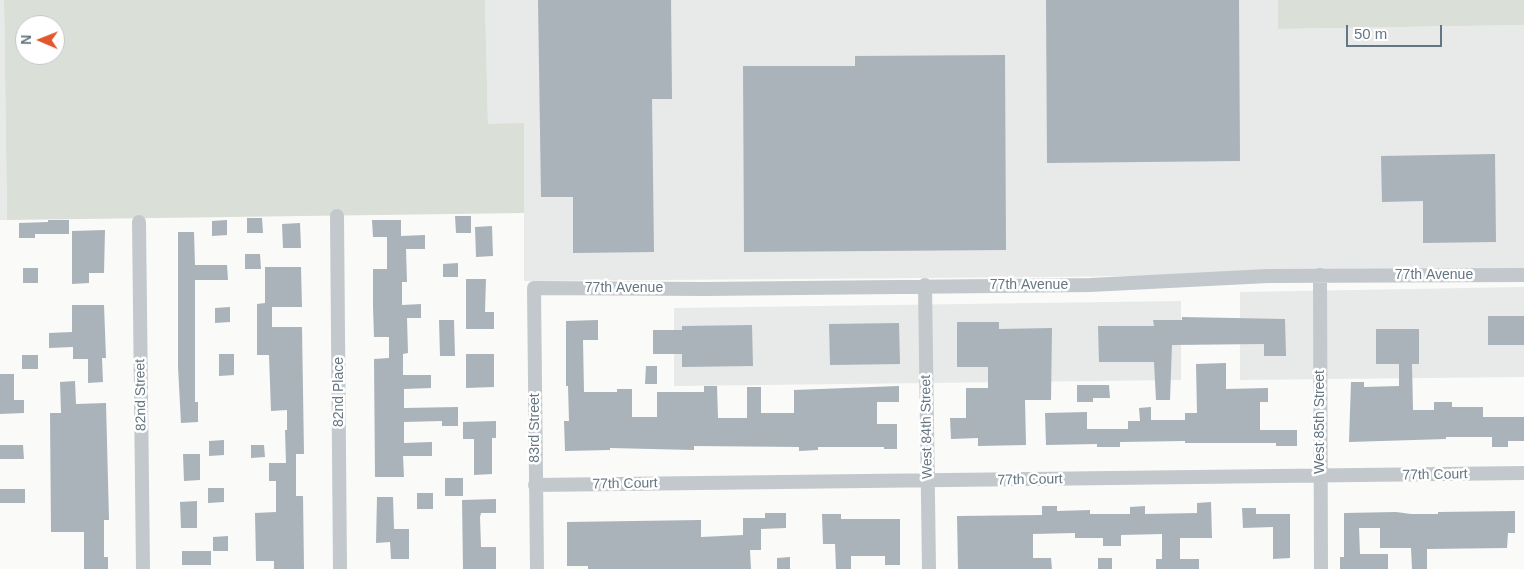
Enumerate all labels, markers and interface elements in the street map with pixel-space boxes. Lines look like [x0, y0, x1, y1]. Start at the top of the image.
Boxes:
north arrow [15, 15, 65, 65]
scale bar [1349, 15, 1445, 47]
text: 50 m [1354, 25, 1387, 42]
text: N [18, 35, 34, 45]
street label: 77th Avenue [1395, 267, 1473, 283]
street label: 77th Avenue [990, 277, 1068, 293]
street label: 77th Avenue [585, 280, 663, 296]
street label: 82nd Place [331, 357, 347, 427]
street label: 82nd Street [132, 359, 150, 431]
street label: West 85th Street [1312, 370, 1328, 474]
street label: West 84th Street [918, 375, 936, 479]
street label: 83rd Street [527, 393, 543, 463]
street label: 77th Court [1402, 466, 1468, 484]
street label: 77th Court [997, 471, 1063, 489]
street label: 77th Court [592, 475, 658, 493]

